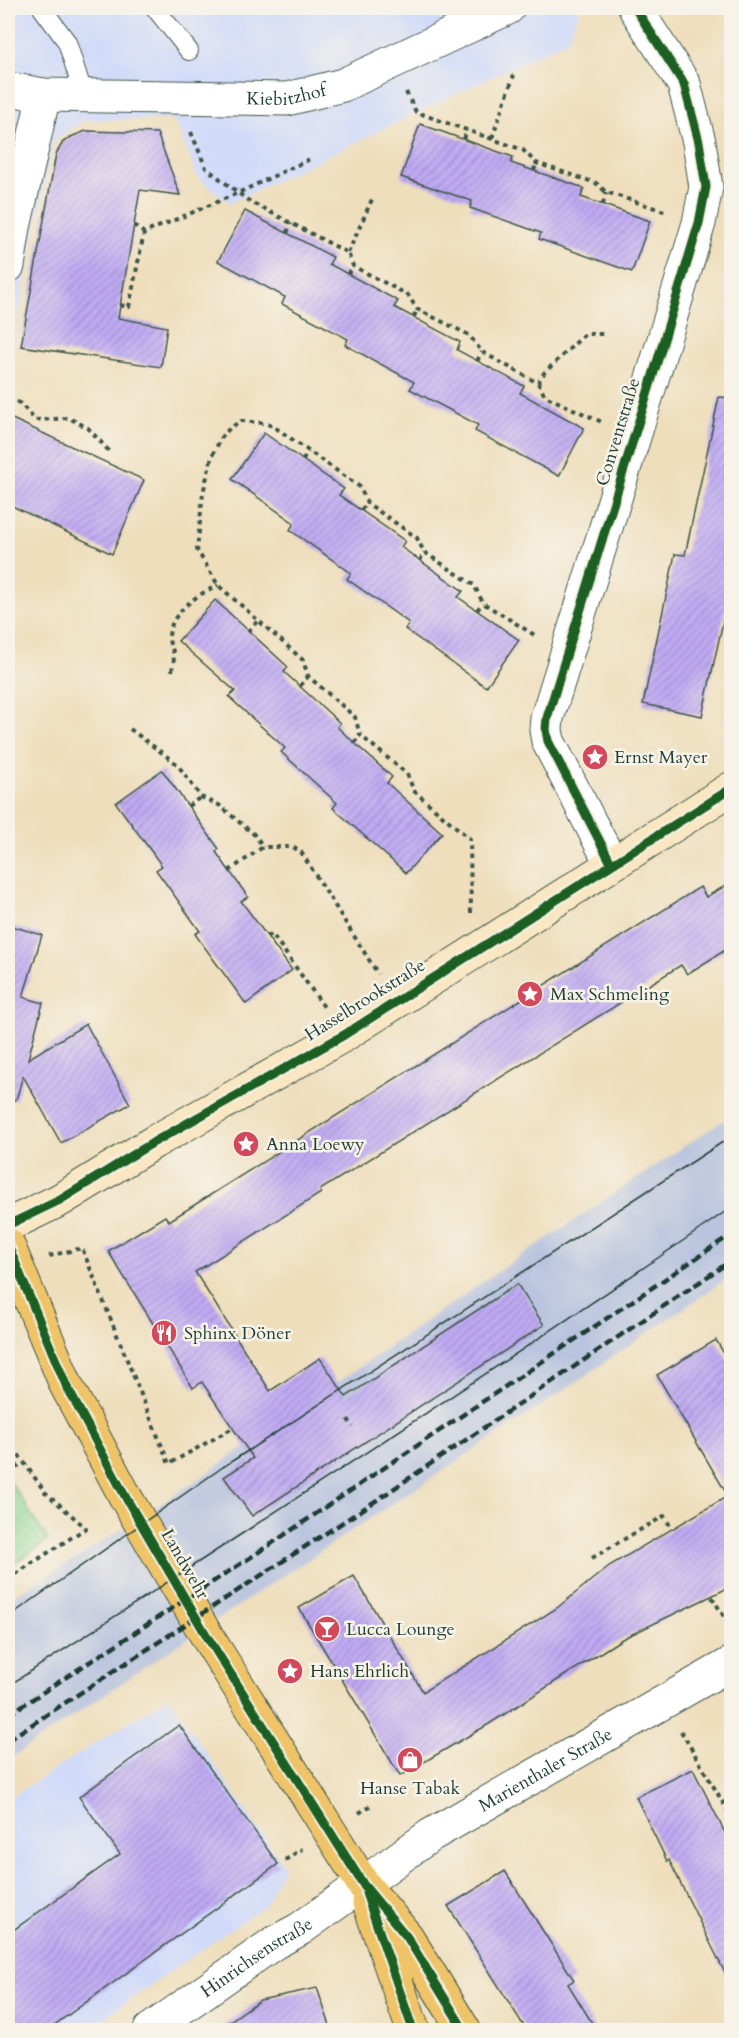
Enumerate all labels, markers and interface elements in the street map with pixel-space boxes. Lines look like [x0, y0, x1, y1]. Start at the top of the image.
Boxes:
street label: Kiebitzhof [246, 76, 332, 112]
street label: Conventstraße [590, 375, 646, 489]
place icon: Ernst Mayer [580, 742, 610, 772]
place label: Ernst Mayer [614, 745, 708, 770]
street label: Hasselbrookstraße [300, 953, 430, 1047]
place icon: Max Schmeling [515, 979, 545, 1009]
place label: Max Schmeling [550, 982, 670, 1007]
place icon: Anna Loewy [231, 1129, 261, 1159]
place label: Anna Loewy [266, 1132, 365, 1157]
restaurant icon: Sphinx Döner [149, 1318, 179, 1348]
place label: Sphinx Döner [184, 1321, 291, 1346]
street label: Landwehr [155, 1524, 215, 1604]
bar icon: Lucca Lounge [312, 1614, 342, 1644]
place label: Lucca Lounge [346, 1617, 455, 1642]
place icon: Hans Ehrlich [275, 1656, 305, 1686]
place label: Hans Ehrlich [310, 1659, 409, 1684]
street label: Marienthaler Straße [474, 1721, 617, 1818]
shop icon: Hanse Tabak [395, 1745, 425, 1775]
place label: Hanse Tabak [360, 1776, 460, 1801]
street label: Hinrichsenstraße [195, 1911, 318, 2003]

